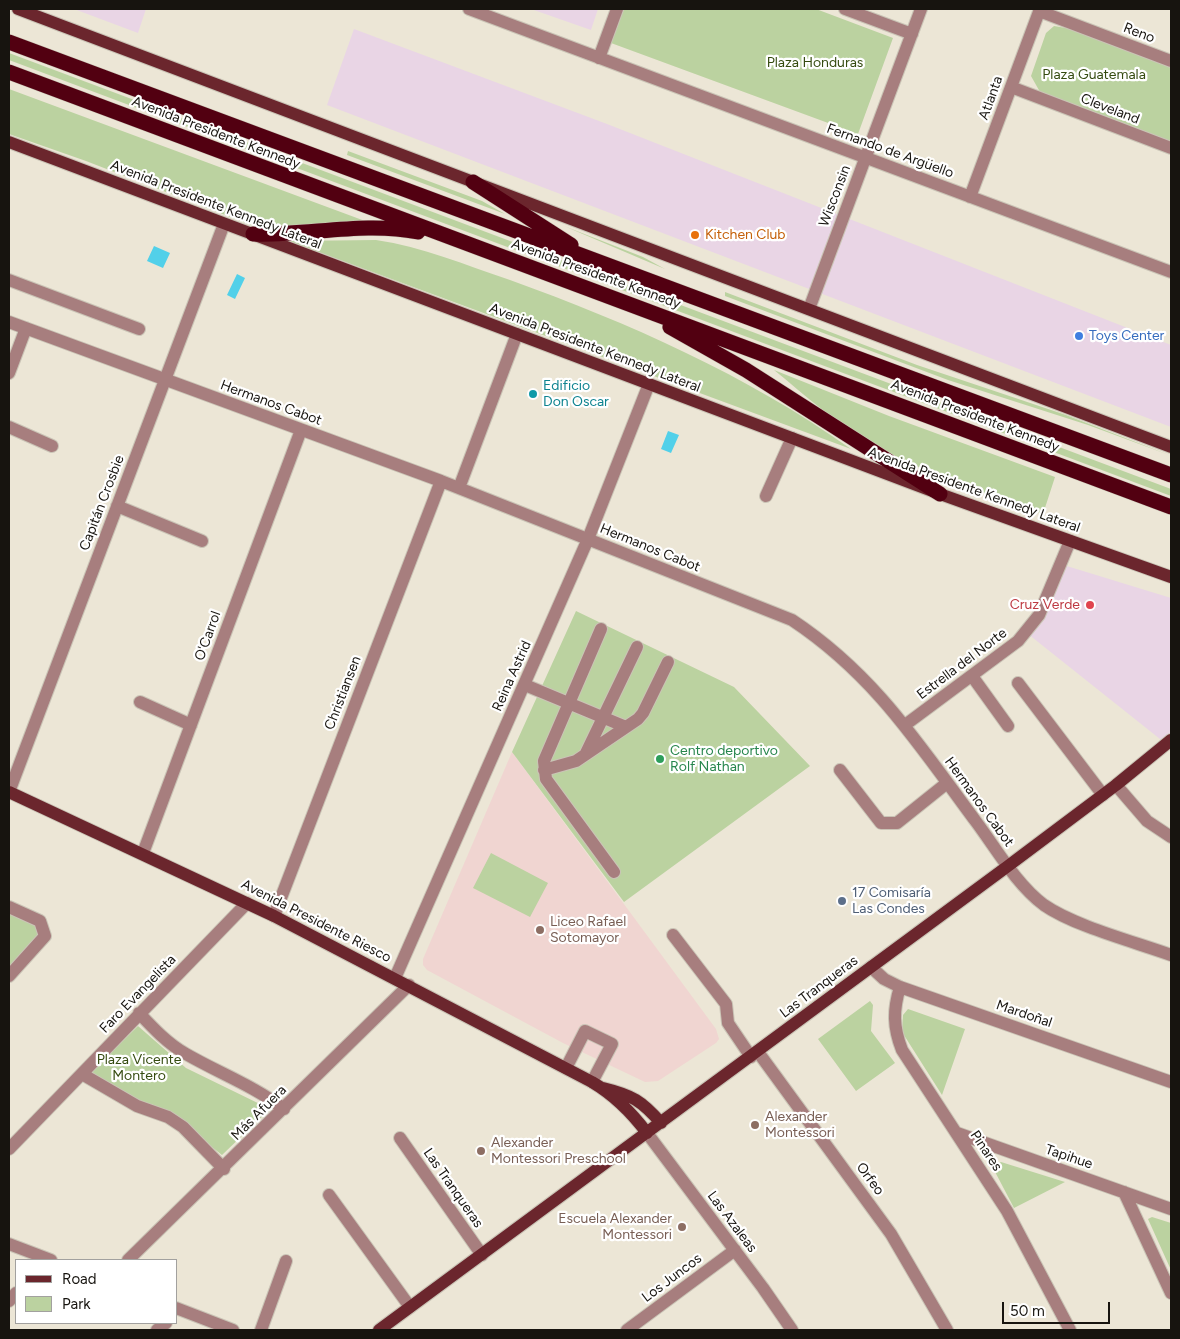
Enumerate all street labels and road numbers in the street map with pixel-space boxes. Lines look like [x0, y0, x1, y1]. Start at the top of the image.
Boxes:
street label: Reno [1121, 19, 1157, 47]
street label: Atlanta [975, 74, 1007, 122]
street label: Cleveland [1078, 90, 1142, 128]
street label: Avenida Presidente Kennedy [129, 93, 303, 173]
street label: Fernando de Argüello [824, 120, 956, 182]
street label: Avenida Presidente Kennedy Lateral [108, 157, 324, 253]
street label: Wisconsin [816, 163, 854, 229]
street label: Avenida Presidente Kennedy [509, 235, 683, 313]
street label: Avenida Presidente Kennedy Lateral [487, 300, 703, 396]
street label: Avenida Presidente Kennedy [888, 376, 1062, 456]
street label: Hermanos Cabot [218, 377, 324, 429]
street label: Avenida Presidente Kennedy Lateral [866, 444, 1082, 536]
street label: Capitán Crosbie [76, 453, 128, 553]
street label: Hermanos Cabot [597, 520, 703, 576]
street label: O'Carrol [191, 609, 225, 663]
street label: Estrella del Norte [914, 625, 1010, 703]
street label: Reina Astrid [489, 638, 535, 714]
street label: Christiansen [321, 654, 365, 732]
street label: Hermanos Cabot [941, 754, 1017, 850]
street label: Avenida Presidente Riesco [238, 876, 394, 966]
street label: Faro Evangelista [96, 951, 180, 1037]
street label: Las Tranqueras [777, 952, 861, 1022]
street label: Mardoñal [994, 997, 1054, 1031]
street label: Más Afuera [228, 1082, 290, 1144]
street label: Pinares [966, 1128, 1006, 1174]
street label: Tapihue [1043, 1141, 1095, 1173]
street label: Las Tranqueras [419, 1145, 487, 1231]
street label: Orfeo [852, 1159, 888, 1199]
street label: Las Azaleas [704, 1188, 760, 1256]
street label: Los Juncos [639, 1250, 705, 1306]

